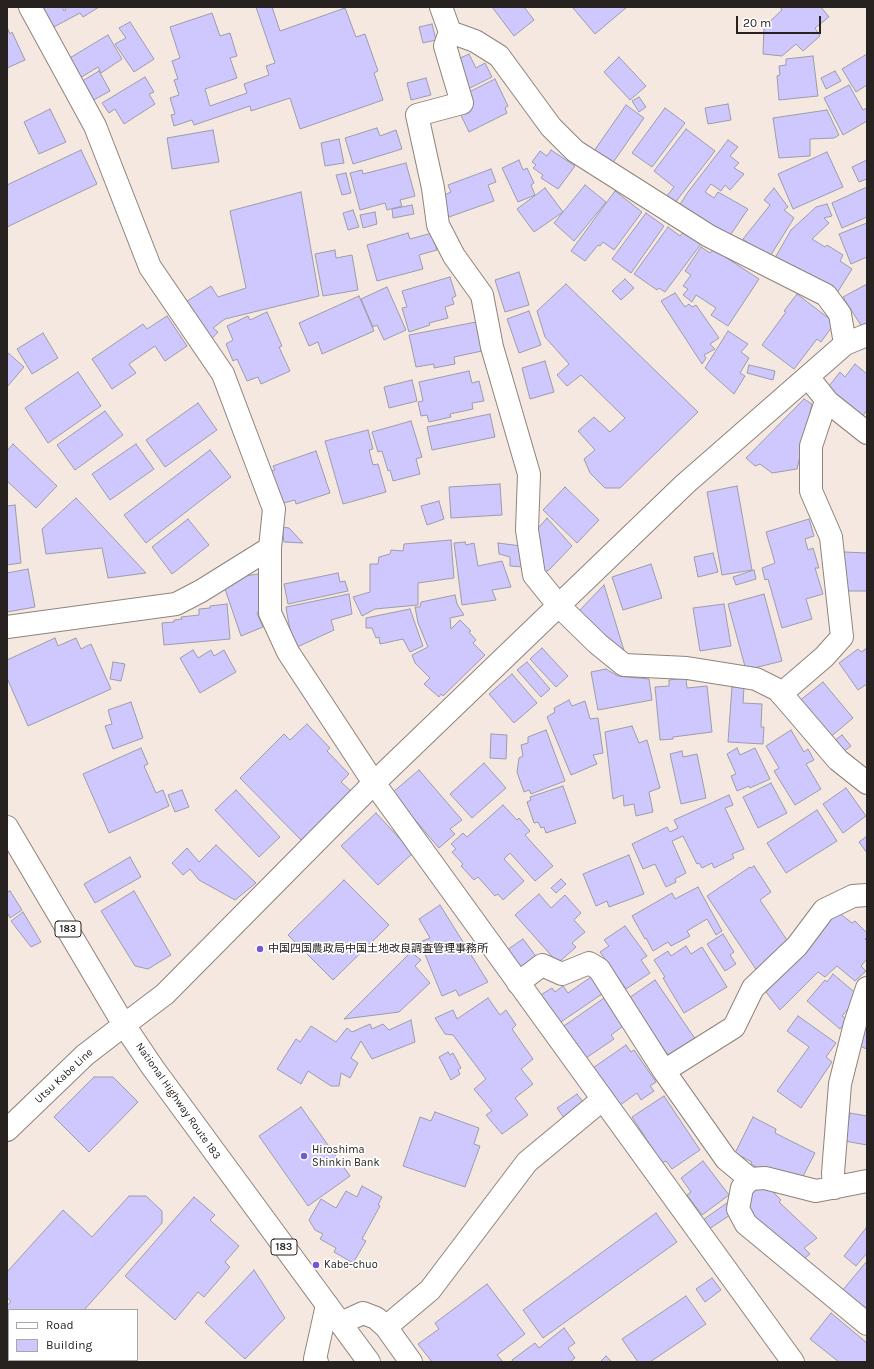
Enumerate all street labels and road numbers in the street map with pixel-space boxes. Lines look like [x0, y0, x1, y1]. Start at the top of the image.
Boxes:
road number: 183 [55, 921, 81, 937]
street label: National Highway Route 183 [133, 1040, 223, 1162]
street label: Utsu Kabe Line [32, 1046, 96, 1106]
road number: 183 [271, 1239, 297, 1255]

